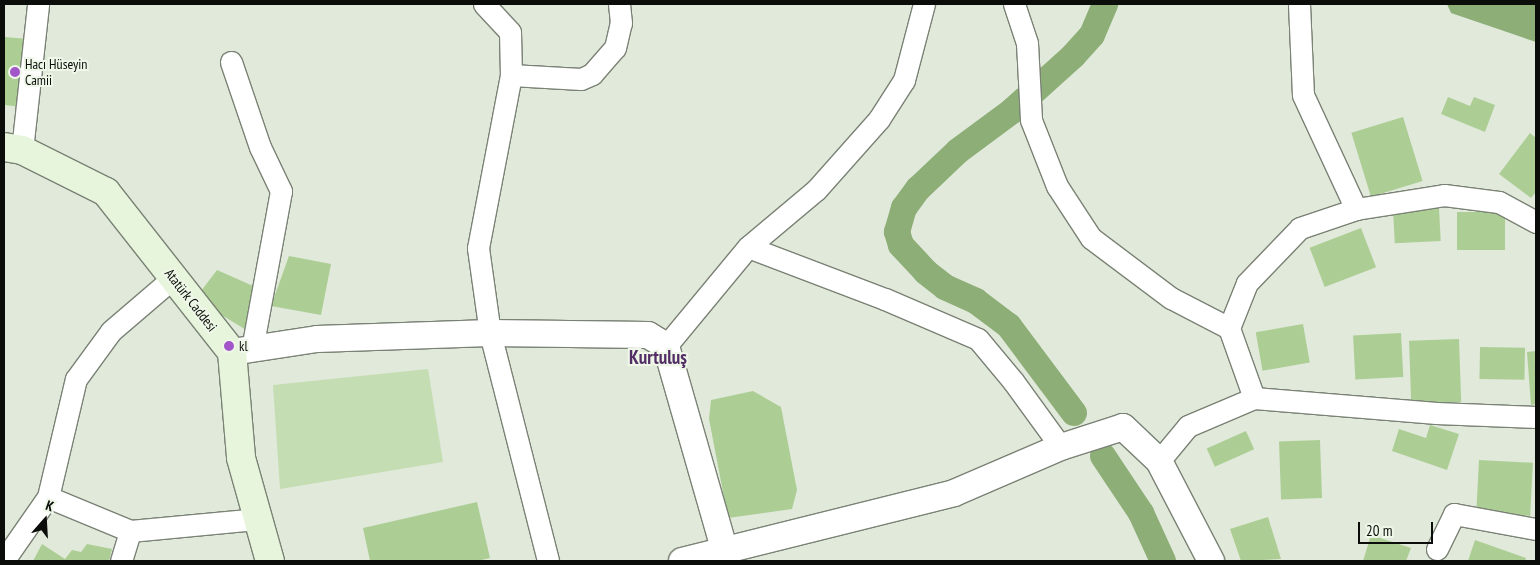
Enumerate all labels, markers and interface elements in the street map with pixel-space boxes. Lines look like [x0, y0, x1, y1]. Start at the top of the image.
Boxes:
place label: Hacı Hüseyin Camii [25, 56, 87, 88]
marker: Hacı Hüseyin Camii [9, 66, 21, 78]
street label: Atatürk Caddesi [161, 265, 221, 335]
place label: kl [239, 338, 248, 354]
marker: kl [223, 340, 235, 352]
district label: Kurtuluş [629, 347, 687, 369]
north arrow [20, 495, 70, 545]
text: K [44, 496, 56, 516]
scale bar [1360, 512, 1435, 544]
text: 20 m [1366, 521, 1392, 540]

